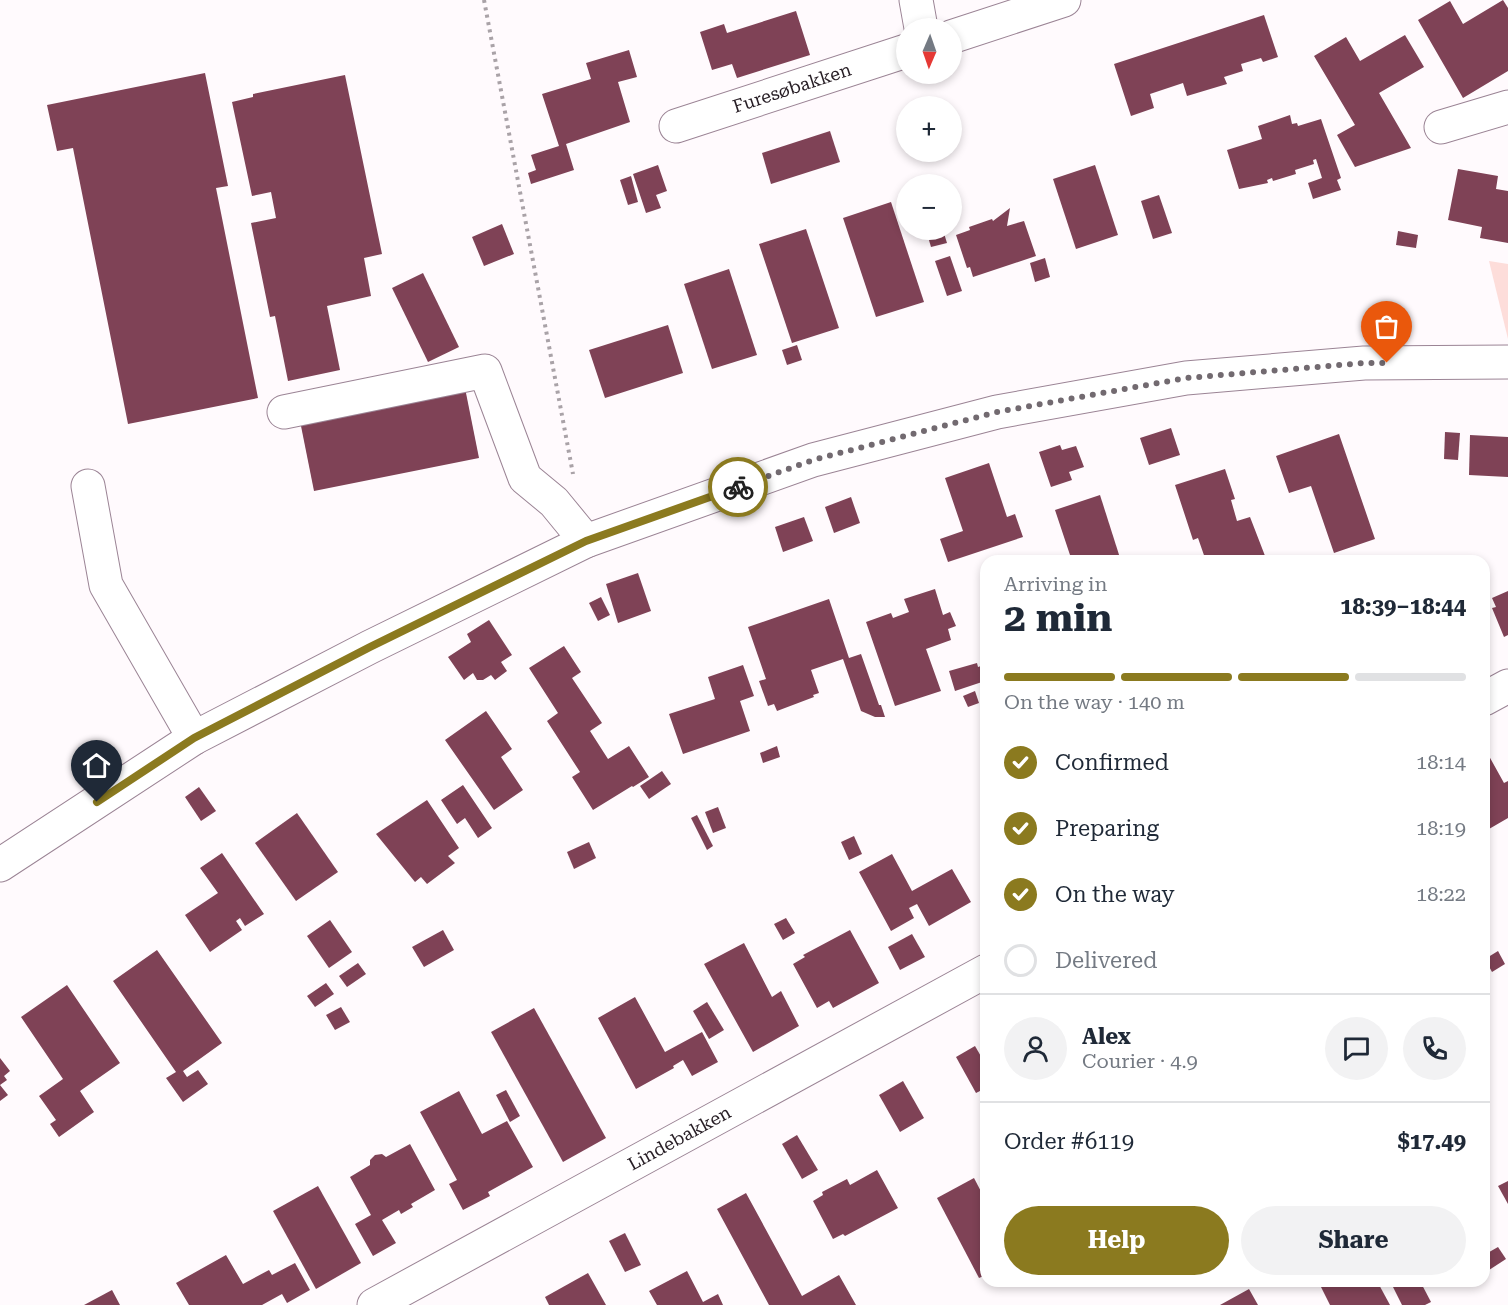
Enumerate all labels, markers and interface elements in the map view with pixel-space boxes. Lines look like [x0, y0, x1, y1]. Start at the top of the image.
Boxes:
north arrow [896, 18, 962, 84]
map controls [896, 18, 962, 240]
street label: Furesøbakken [730, 58, 854, 117]
button: + [896, 96, 962, 162]
button: − [896, 174, 962, 240]
pin [1361, 301, 1412, 363]
icon: bag [1370, 310, 1403, 343]
courier [708, 457, 768, 517]
icon: bike [722, 471, 755, 504]
text: Arriving in [1004, 572, 1107, 596]
text: 18:39–18:44 [1340, 594, 1466, 619]
text: 2 min [1004, 595, 1112, 641]
text: On the way · 140 m [1004, 690, 1185, 714]
pin [71, 740, 122, 802]
icon: check [1004, 746, 1037, 779]
icon: home [80, 749, 113, 782]
text: Confirmed [1055, 750, 1169, 775]
text: 18:14 [1416, 750, 1466, 774]
icon: check [1004, 812, 1037, 845]
text: Preparing [1055, 816, 1159, 841]
text: 18:19 [1416, 816, 1466, 840]
icon: check [1004, 878, 1037, 911]
text: On the way [1055, 882, 1175, 907]
text: 18:22 [1416, 882, 1466, 906]
text: Delivered [1055, 948, 1157, 973]
button: person [1004, 1017, 1067, 1080]
button: chat [1325, 1017, 1388, 1080]
button: phone [1403, 1017, 1466, 1080]
text: Alex [1082, 1024, 1131, 1049]
text: Courier · 4.9 [1082, 1049, 1198, 1073]
street label: Lindebakken [624, 1101, 735, 1174]
text: Order #6119 [1004, 1129, 1134, 1154]
text: $17.49 [1397, 1129, 1466, 1154]
button: Help [1004, 1206, 1229, 1275]
button: Share [1241, 1206, 1466, 1275]

